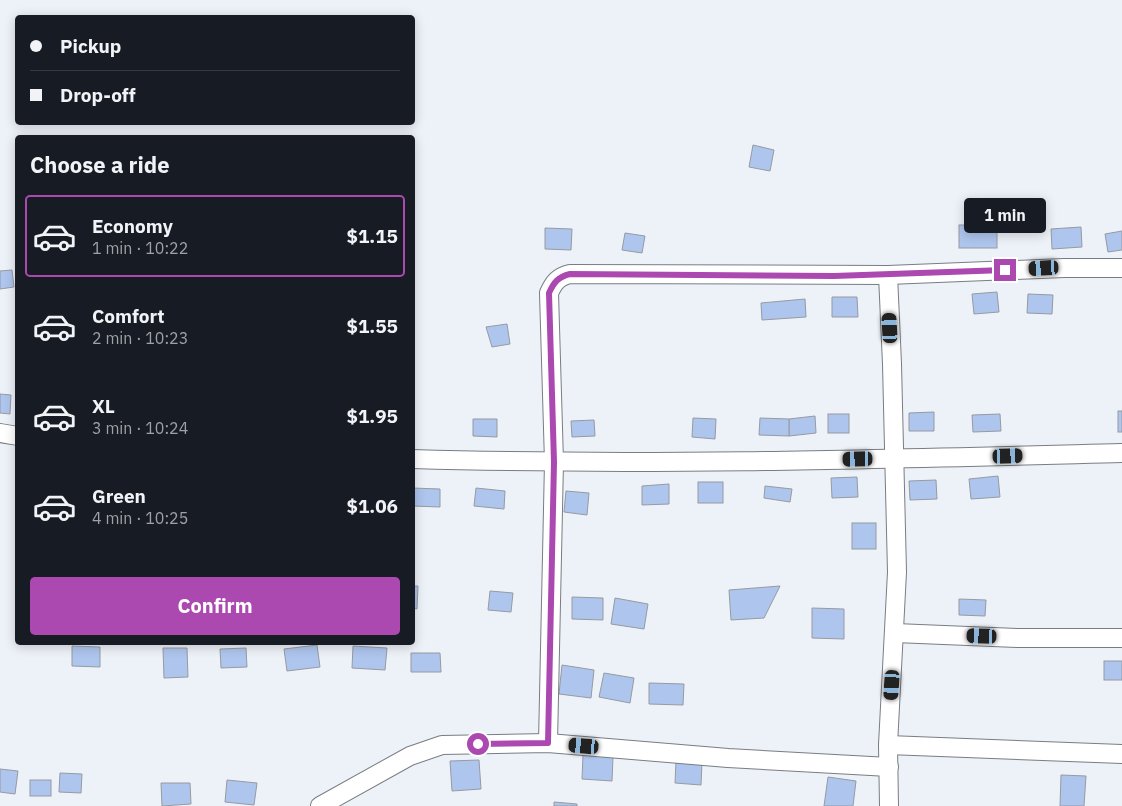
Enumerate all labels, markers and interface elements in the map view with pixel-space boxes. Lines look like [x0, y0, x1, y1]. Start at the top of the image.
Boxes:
text: Pickup [60, 34, 121, 58]
text: Drop-off [60, 83, 136, 107]
text: Choose a ride [30, 150, 170, 179]
callout: 1 min [964, 198, 1046, 232]
text: 1 min [984, 205, 1026, 225]
icon: car [32, 214, 77, 259]
text: Economy [92, 214, 173, 238]
text: $1.15 [346, 224, 398, 248]
text: 1 min · 10:22 [92, 238, 188, 258]
route end [994, 259, 1016, 281]
car [1028, 260, 1059, 276]
icon: car [32, 304, 77, 349]
text: Comfort [92, 304, 165, 328]
car [881, 313, 898, 343]
text: $1.55 [346, 314, 398, 338]
text: 2 min · 10:23 [92, 328, 188, 348]
icon: car [32, 394, 77, 439]
text: XL [92, 394, 115, 418]
text: $1.95 [346, 404, 398, 428]
text: 3 min · 10:24 [92, 418, 188, 438]
car [992, 448, 1023, 464]
car [842, 451, 873, 467]
icon: car [32, 484, 77, 529]
text: Green [92, 484, 146, 508]
text: $1.06 [346, 494, 398, 518]
text: 4 min · 10:25 [92, 508, 188, 528]
button: Confirm [30, 577, 400, 635]
car [966, 628, 997, 644]
car [883, 670, 900, 700]
route start [467, 733, 489, 755]
car [568, 737, 599, 755]

